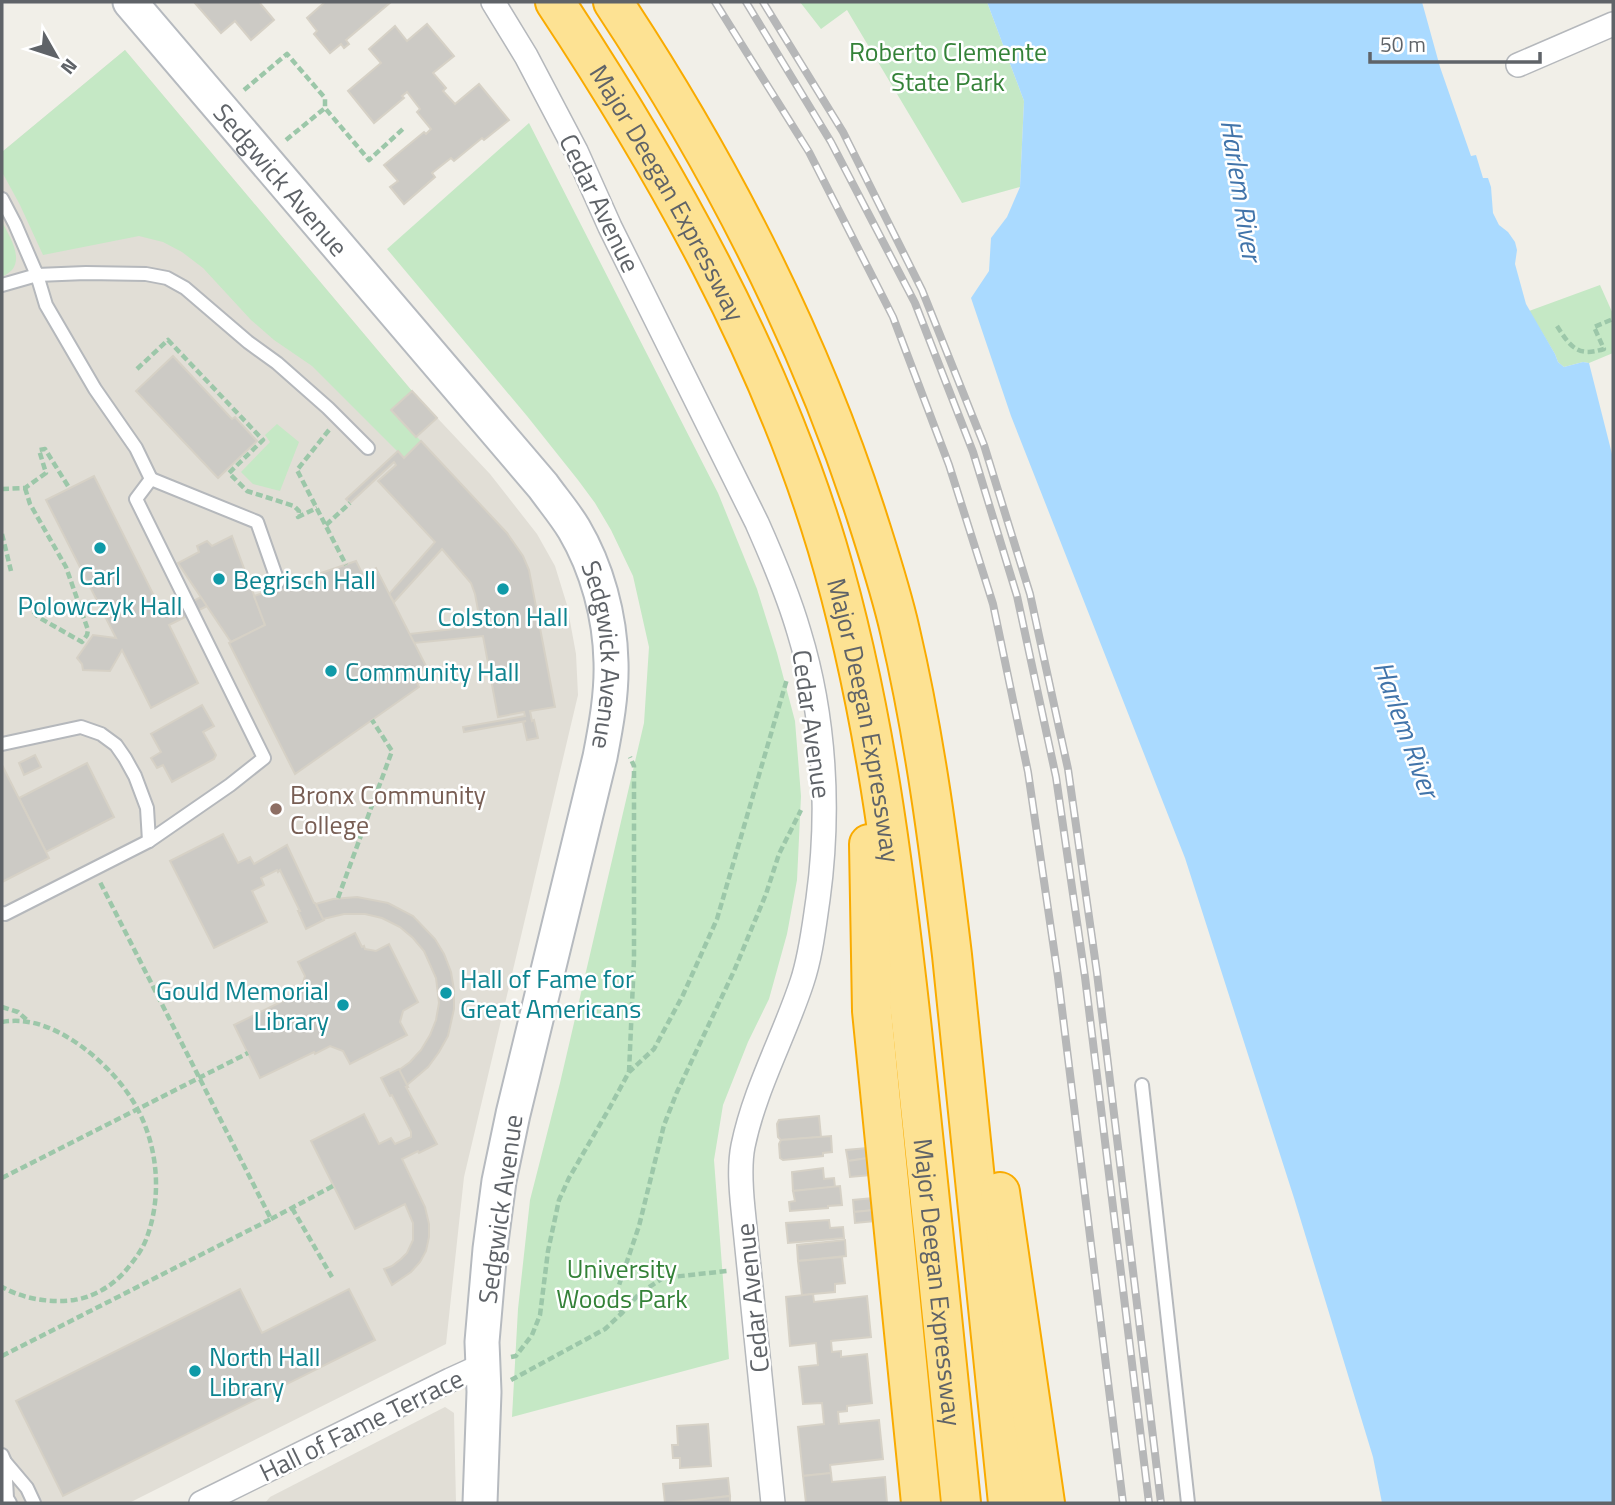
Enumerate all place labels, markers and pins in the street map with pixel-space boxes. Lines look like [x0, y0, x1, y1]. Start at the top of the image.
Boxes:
marker: Carl Polowczyk Hall [92, 540, 108, 556]
place label: Carl Polowczyk Hall [18, 556, 182, 625]
place label: Begrisch Hall [233, 560, 376, 599]
marker: Begrisch Hall [211, 571, 227, 587]
marker: Colston Hall [495, 581, 511, 597]
place label: Colston Hall [438, 597, 568, 636]
place label: Community Hall [345, 652, 520, 691]
marker: Community Hall [323, 663, 339, 679]
place label: Bronx Community College [290, 775, 486, 844]
marker: Bronx Community College [268, 801, 284, 817]
place label: Hall of Fame for Great Americans [460, 959, 641, 1028]
place label: Gould Memorial Library [156, 971, 329, 1040]
marker: Hall of Fame for Great Americans [438, 985, 454, 1001]
marker: Gould Memorial Library [335, 997, 351, 1013]
place label: North Hall Library [209, 1337, 321, 1406]
marker: North Hall Library [187, 1363, 203, 1379]

